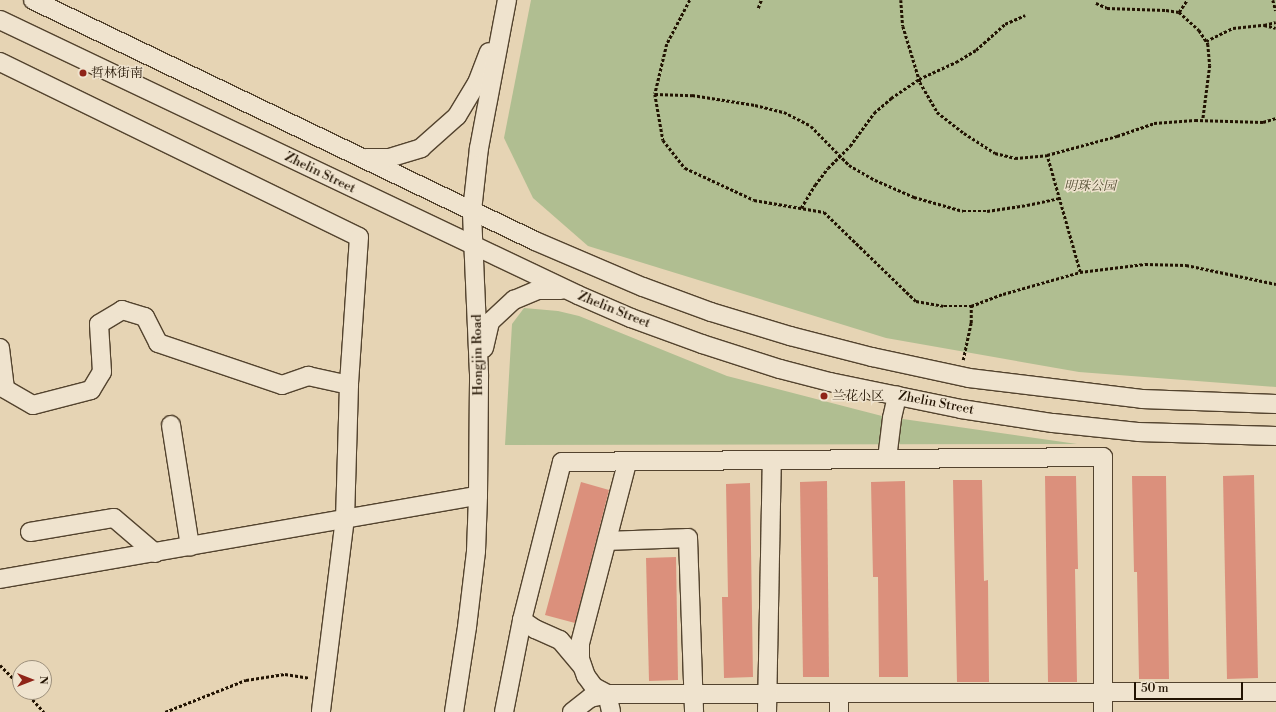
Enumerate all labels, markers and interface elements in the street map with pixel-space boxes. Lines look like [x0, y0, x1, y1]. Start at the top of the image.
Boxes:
place label: 哲林街南 [91, 65, 143, 81]
marker: 哲林街南 [78, 68, 88, 78]
street label: Zhelin Street [282, 149, 358, 197]
park label: 明珠公园 [1064, 178, 1116, 194]
street label: Zhelin Street [576, 288, 652, 332]
street label: Hongjin Road [469, 314, 487, 396]
place label: 兰花小区 [832, 388, 884, 404]
street label: Zhelin Street [897, 388, 975, 418]
marker: 兰花小区 [819, 391, 829, 401]
north arrow [12, 660, 52, 700]
scale bar [1136, 674, 1245, 700]
text: N [36, 676, 50, 684]
text: 50 m [1141, 681, 1169, 696]

